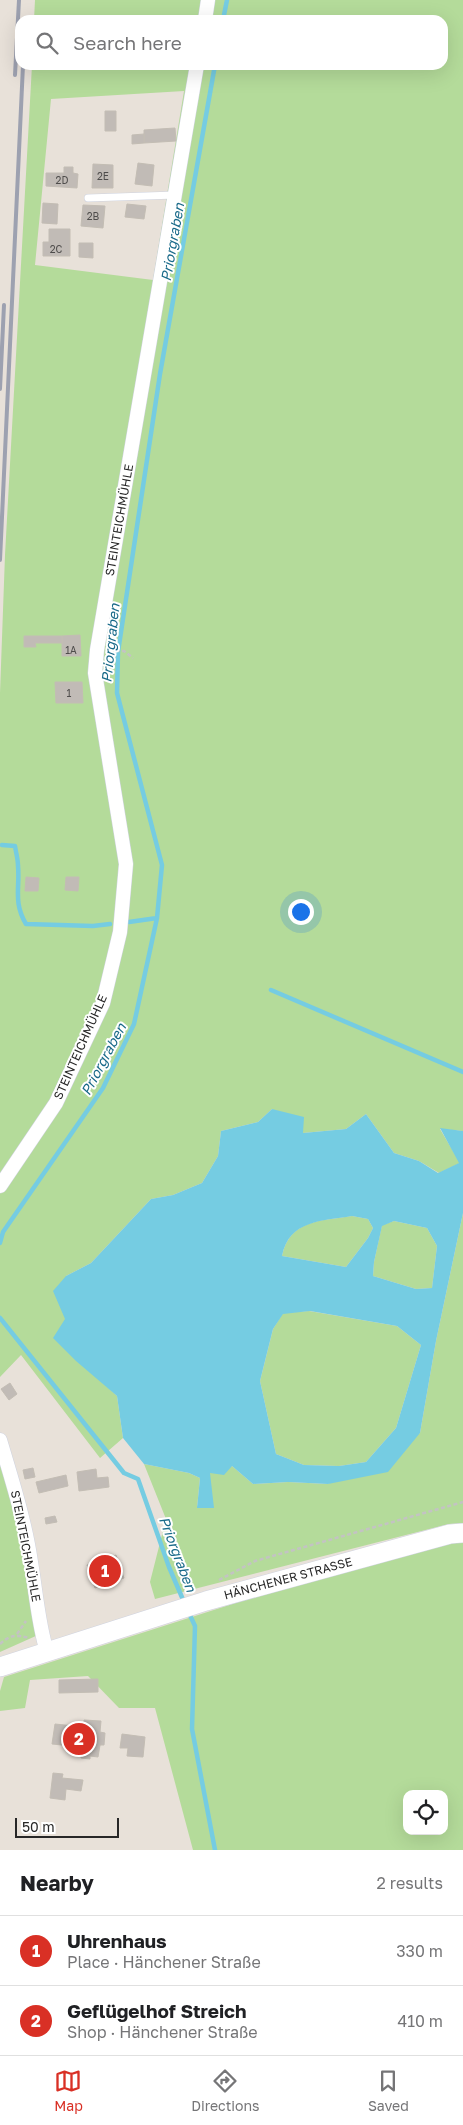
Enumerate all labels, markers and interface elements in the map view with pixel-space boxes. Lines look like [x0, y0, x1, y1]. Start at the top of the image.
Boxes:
search box [15, 15, 448, 70]
icon: search [33, 29, 61, 57]
text: Search here [73, 31, 182, 54]
house number: 2E [97, 170, 109, 182]
house number: 2D [56, 174, 68, 186]
water label: Priorgraben [157, 200, 187, 283]
house number: 2B [87, 210, 100, 222]
house number: 2C [50, 243, 62, 255]
street label: STEINTEICHMÜHLE [102, 463, 136, 577]
water label: Priorgraben [97, 601, 123, 683]
house number: 1A [65, 644, 77, 656]
house number: 1 [67, 687, 72, 699]
your location [288, 899, 314, 925]
street label: STEINTEICHMÜHLE [50, 992, 110, 1102]
water label: Priorgraben [77, 1019, 130, 1098]
street label: STEINTEICHMÜHLE [8, 1489, 44, 1603]
water label: Priorgraben [156, 1514, 201, 1595]
pin: 1 [89, 1552, 121, 1590]
street label: HÄNCHENER STRASSE [222, 1554, 354, 1602]
pin: 2 [63, 1720, 95, 1758]
map controls [403, 1790, 448, 1835]
button: locate [403, 1790, 448, 1835]
scale bar [15, 1815, 119, 1838]
text: 50 m [22, 1818, 55, 1835]
text: Nearby [20, 1870, 94, 1896]
text: 2 results [377, 1873, 443, 1893]
text: Uhrenhaus [67, 1929, 167, 1952]
text: 1 [32, 1941, 40, 1961]
text: 330 m [396, 1941, 443, 1961]
text: Place · Hänchener Straße [67, 1952, 261, 1972]
text: Geflügelhof Streich [67, 1999, 247, 2022]
text: 2 [31, 2011, 41, 2031]
text: 410 m [397, 2011, 443, 2031]
text: Shop · Hänchener Straße [67, 2022, 258, 2042]
tab: Map [54, 2067, 83, 2114]
tab: Directions [191, 2067, 260, 2114]
tab: Saved [368, 2067, 409, 2114]

